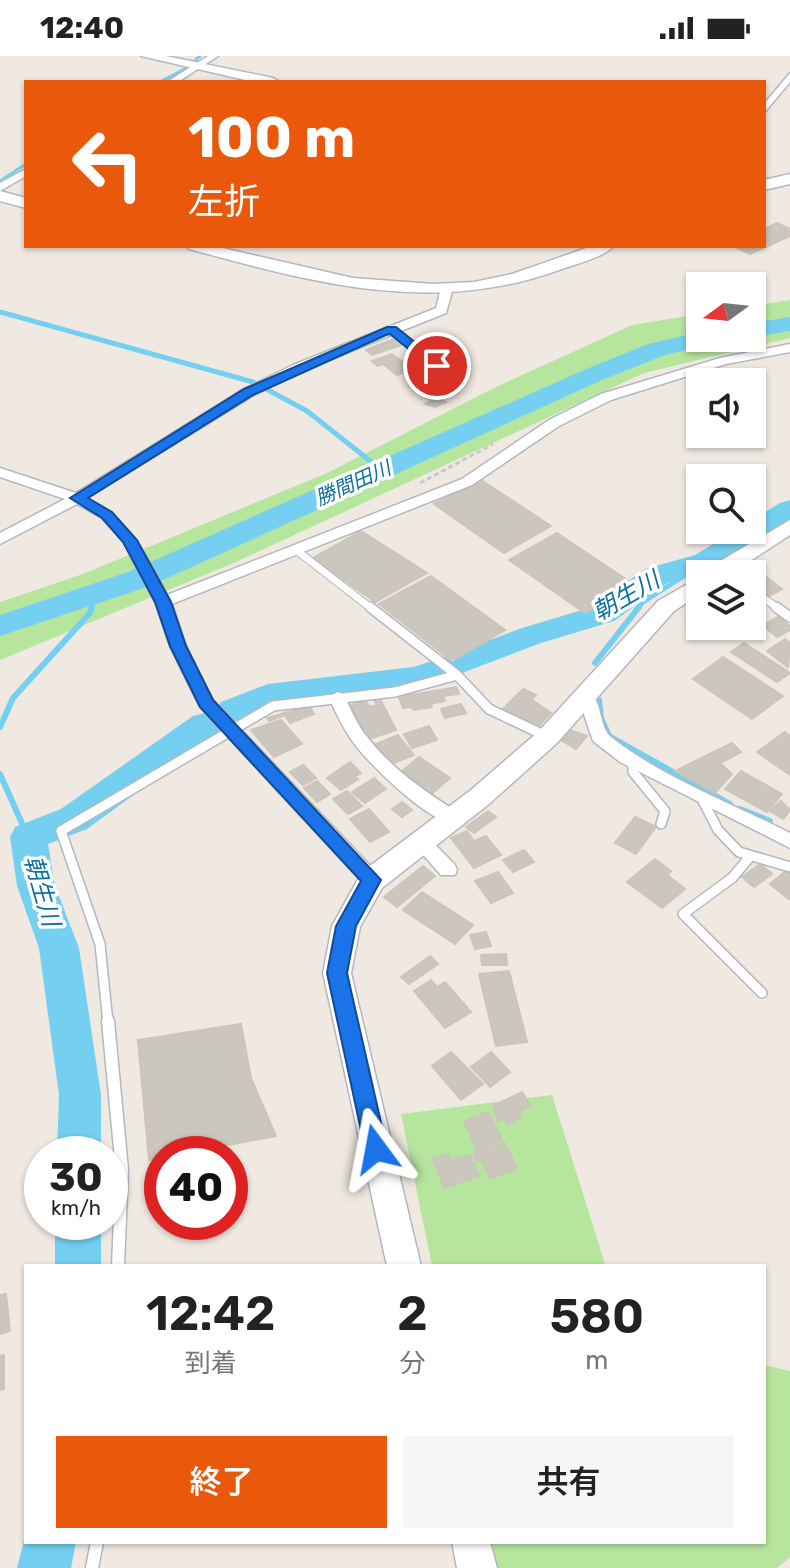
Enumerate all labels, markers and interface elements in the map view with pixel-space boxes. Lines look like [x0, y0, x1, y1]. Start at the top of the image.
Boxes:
text: 12:40 [40, 10, 124, 46]
text: 100 m [188, 105, 355, 171]
icon: left [56, 112, 160, 216]
text: 左折 [188, 180, 260, 223]
north arrow [686, 272, 766, 352]
map controls [686, 272, 766, 640]
pin [403, 332, 471, 400]
icon: arrive [415, 344, 459, 388]
button: sound [686, 368, 766, 448]
water label: 勝間田川 [312, 455, 396, 510]
button: search [686, 464, 766, 544]
button: layers [686, 560, 766, 640]
water label: 朝生川 [588, 564, 667, 626]
water label: 朝生川 [19, 853, 66, 932]
position arrow [334, 1107, 418, 1191]
speed limit sign: 40 [144, 1136, 248, 1240]
text: 30 [49, 1154, 103, 1201]
text: km/h [51, 1196, 101, 1220]
text: 12:42 [146, 1285, 275, 1342]
text: 2 [397, 1285, 428, 1342]
text: 580 [550, 1288, 644, 1345]
text: m [585, 1345, 608, 1376]
text: 到着 [185, 1348, 237, 1379]
text: 分 [400, 1348, 426, 1379]
button: 終了 [56, 1436, 387, 1528]
button: 共有 [403, 1436, 734, 1528]

